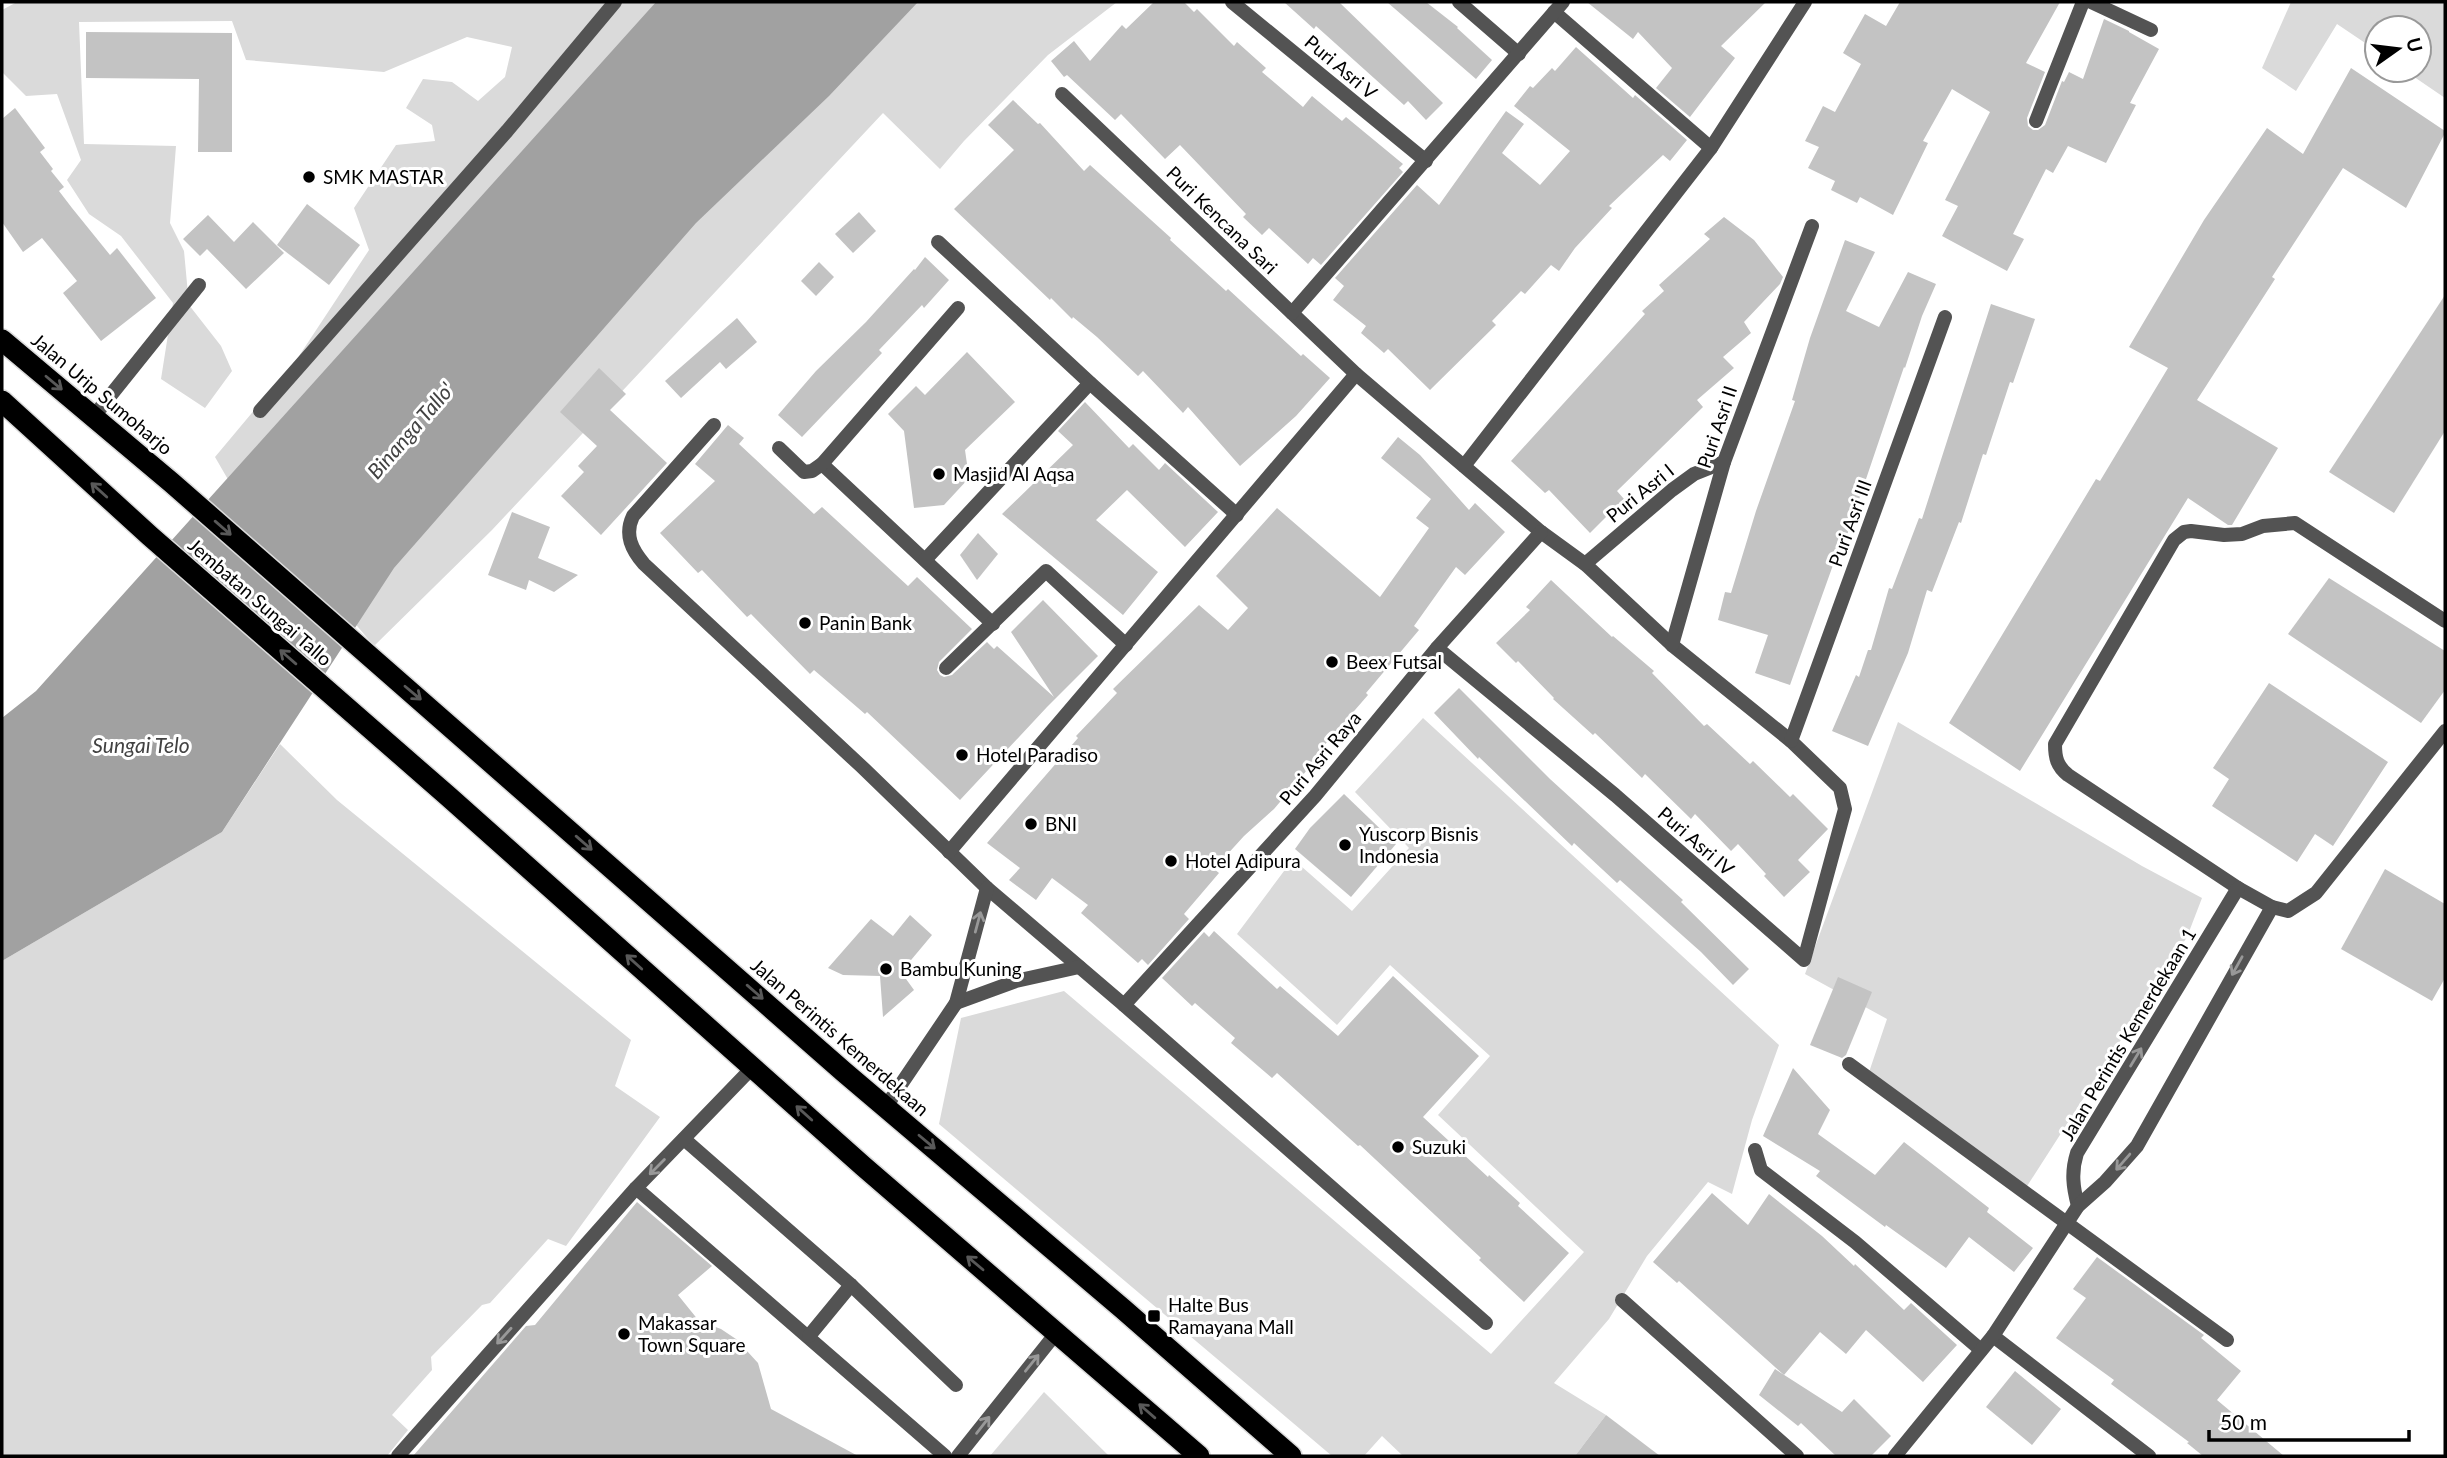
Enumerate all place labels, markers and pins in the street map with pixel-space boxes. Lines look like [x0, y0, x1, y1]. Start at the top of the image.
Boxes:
place label: SMK MASTAR [323, 165, 444, 188]
marker: SMK MASTAR [301, 169, 317, 185]
place label: Masjid Al Aqsa [953, 462, 1075, 485]
marker: Masjid Al Aqsa [931, 466, 947, 482]
place label: Panin Bank [819, 611, 912, 634]
marker: Panin Bank [797, 615, 813, 631]
place label: Beex Futsal [1346, 650, 1442, 673]
marker: Beex Futsal [1324, 654, 1340, 670]
place label: Hotel Paradiso [976, 743, 1098, 766]
marker: Hotel Paradiso [954, 747, 970, 763]
place label: BNI [1045, 812, 1077, 835]
marker: BNI [1023, 816, 1039, 832]
place label: Yuscorp Bisnis Indonesia [1359, 822, 1478, 867]
marker: Yuscorp Bisnis Indonesia [1337, 837, 1353, 853]
place label: Hotel Adipura [1185, 849, 1301, 872]
marker: Hotel Adipura [1163, 853, 1179, 869]
place label: Bambu Kuning [900, 957, 1022, 980]
marker: Bambu Kuning [878, 961, 894, 977]
place label: Suzuki [1412, 1135, 1466, 1158]
marker: Suzuki [1390, 1139, 1406, 1155]
place label: Halte Bus Ramayana Mall [1168, 1293, 1294, 1338]
marker: Halte Bus Ramayana Mall [1146, 1308, 1162, 1324]
place label: Makassar Town Square [638, 1311, 745, 1356]
marker: Makassar Town Square [616, 1326, 632, 1342]

